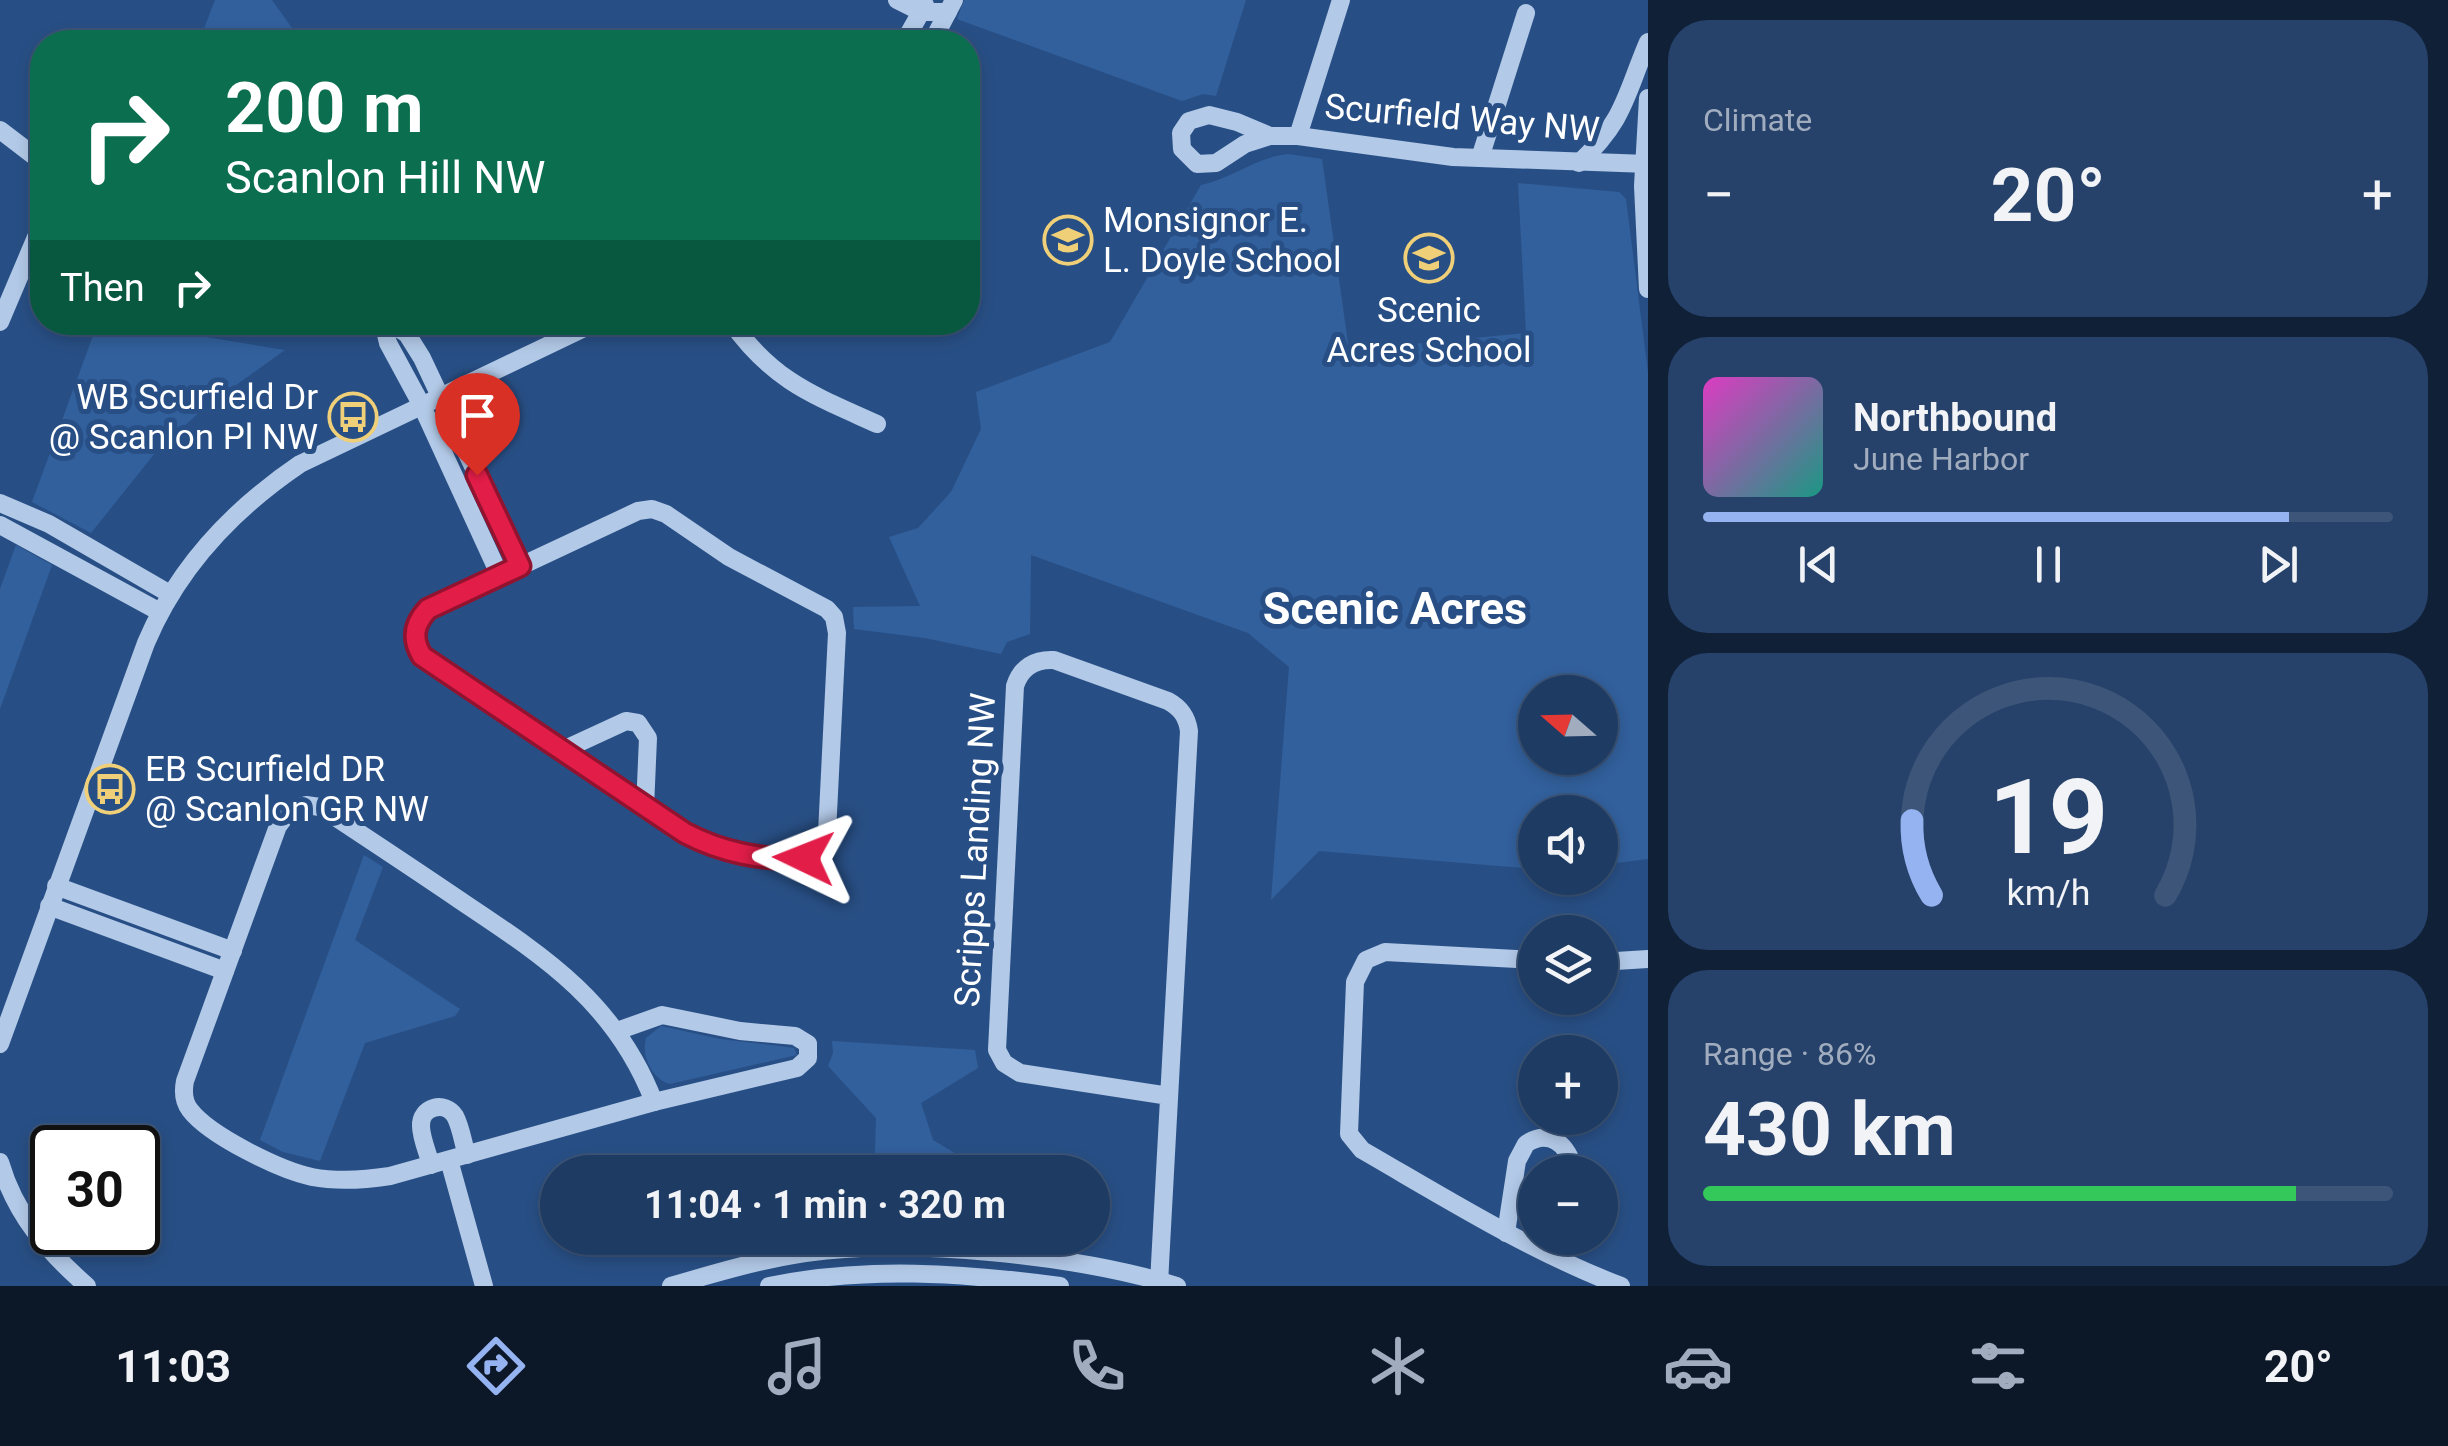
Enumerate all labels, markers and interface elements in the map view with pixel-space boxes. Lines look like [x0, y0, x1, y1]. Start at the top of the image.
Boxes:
text: 200 m [225, 67, 424, 149]
icon: right [60, 70, 190, 200]
street label: Scurfield Way NW [1323, 86, 1601, 151]
text: Climate [1703, 101, 1812, 139]
text: Scanlon Hill NW [225, 151, 545, 204]
text: 20° [1990, 151, 2106, 239]
text: − [1703, 163, 1734, 227]
text: + [2362, 163, 2393, 227]
place label: Monsignor E. L. Doyle School [1103, 200, 1342, 281]
school or university icon: Monsignor E. L. Doyle School [1042, 214, 1094, 266]
school or university icon: Scenic Acres School [1403, 232, 1455, 284]
icon: right [165, 260, 220, 315]
text: Then [60, 266, 145, 310]
place label: Scenic Acres School [1327, 290, 1531, 371]
pin [435, 373, 520, 476]
place label: WB Scurfield Dr @ Scanlon Pl NW [49, 377, 318, 458]
icon: arrive [450, 388, 505, 443]
bus stop icon: WB Scurfield Dr @ Scanlon Pl NW [327, 391, 379, 443]
text: Northbound [1853, 396, 2057, 440]
text: June Harbor [1853, 440, 2029, 478]
icon: previous [1791, 537, 1846, 592]
icon: pause [2021, 537, 2076, 592]
icon: next [2251, 537, 2306, 592]
district label: Scenic Acres [1263, 582, 1527, 635]
north arrow [1518, 675, 1618, 775]
map controls [1518, 675, 1618, 1255]
street label: Scripps Landing NW [947, 692, 1004, 1008]
place label: EB Scurfield DR @ Scanlon GR NW [145, 749, 429, 830]
text: 19 [1988, 757, 2108, 878]
bus stop icon: EB Scurfield DR @ Scanlon GR NW [84, 763, 136, 815]
button: sound [1518, 795, 1618, 895]
position arrow [752, 806, 856, 910]
text: km/h [2006, 872, 2090, 914]
button: layers [1518, 915, 1618, 1015]
button: + [1518, 1035, 1618, 1135]
text: Range · 86% [1703, 1035, 1876, 1073]
text: 430 km [1703, 1085, 1956, 1173]
speed limit sign: 30 [30, 1125, 160, 1255]
button: − [1518, 1155, 1618, 1255]
text: 11:04 · 1 min · 320 m [644, 1183, 1006, 1227]
icon: directions [461, 1331, 531, 1401]
icon: music [762, 1331, 832, 1401]
icon: phone [1062, 1331, 1132, 1401]
icon: climate [1363, 1331, 1433, 1401]
icon: car [1663, 1331, 1733, 1401]
icon: filters [1963, 1331, 2033, 1401]
text: 11:03 [115, 1340, 231, 1393]
text: 20° [2264, 1340, 2333, 1393]

